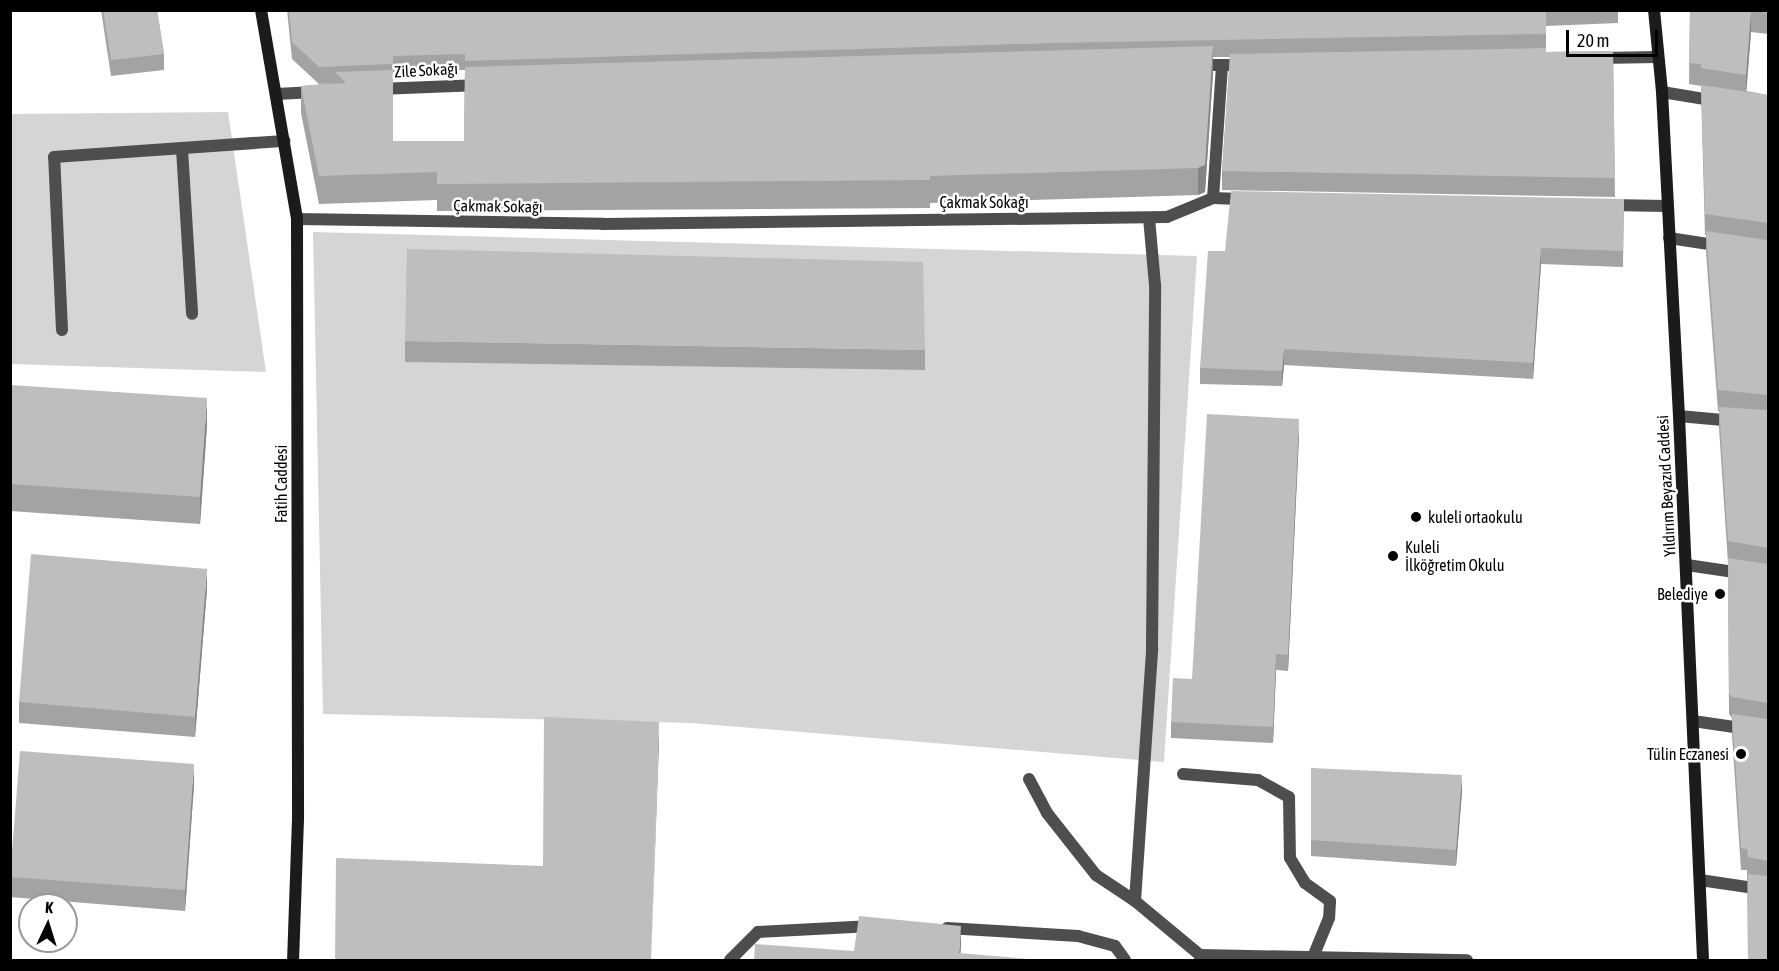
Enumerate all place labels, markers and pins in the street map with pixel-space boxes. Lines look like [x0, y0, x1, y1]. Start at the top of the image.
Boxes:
place label: kuleli ortaokulu [1428, 507, 1523, 527]
marker: kuleli ortaokulu [1409, 510, 1423, 524]
place label: Kuleli İlköğretim Okulu [1405, 537, 1505, 575]
marker: Kuleli İlköğretim Okulu [1386, 549, 1400, 563]
place label: Belediye [1657, 584, 1708, 604]
marker: Belediye [1713, 587, 1727, 601]
place label: Tülin Eczanesi [1647, 744, 1729, 764]
marker: Tülin Eczanesi [1734, 747, 1748, 761]

